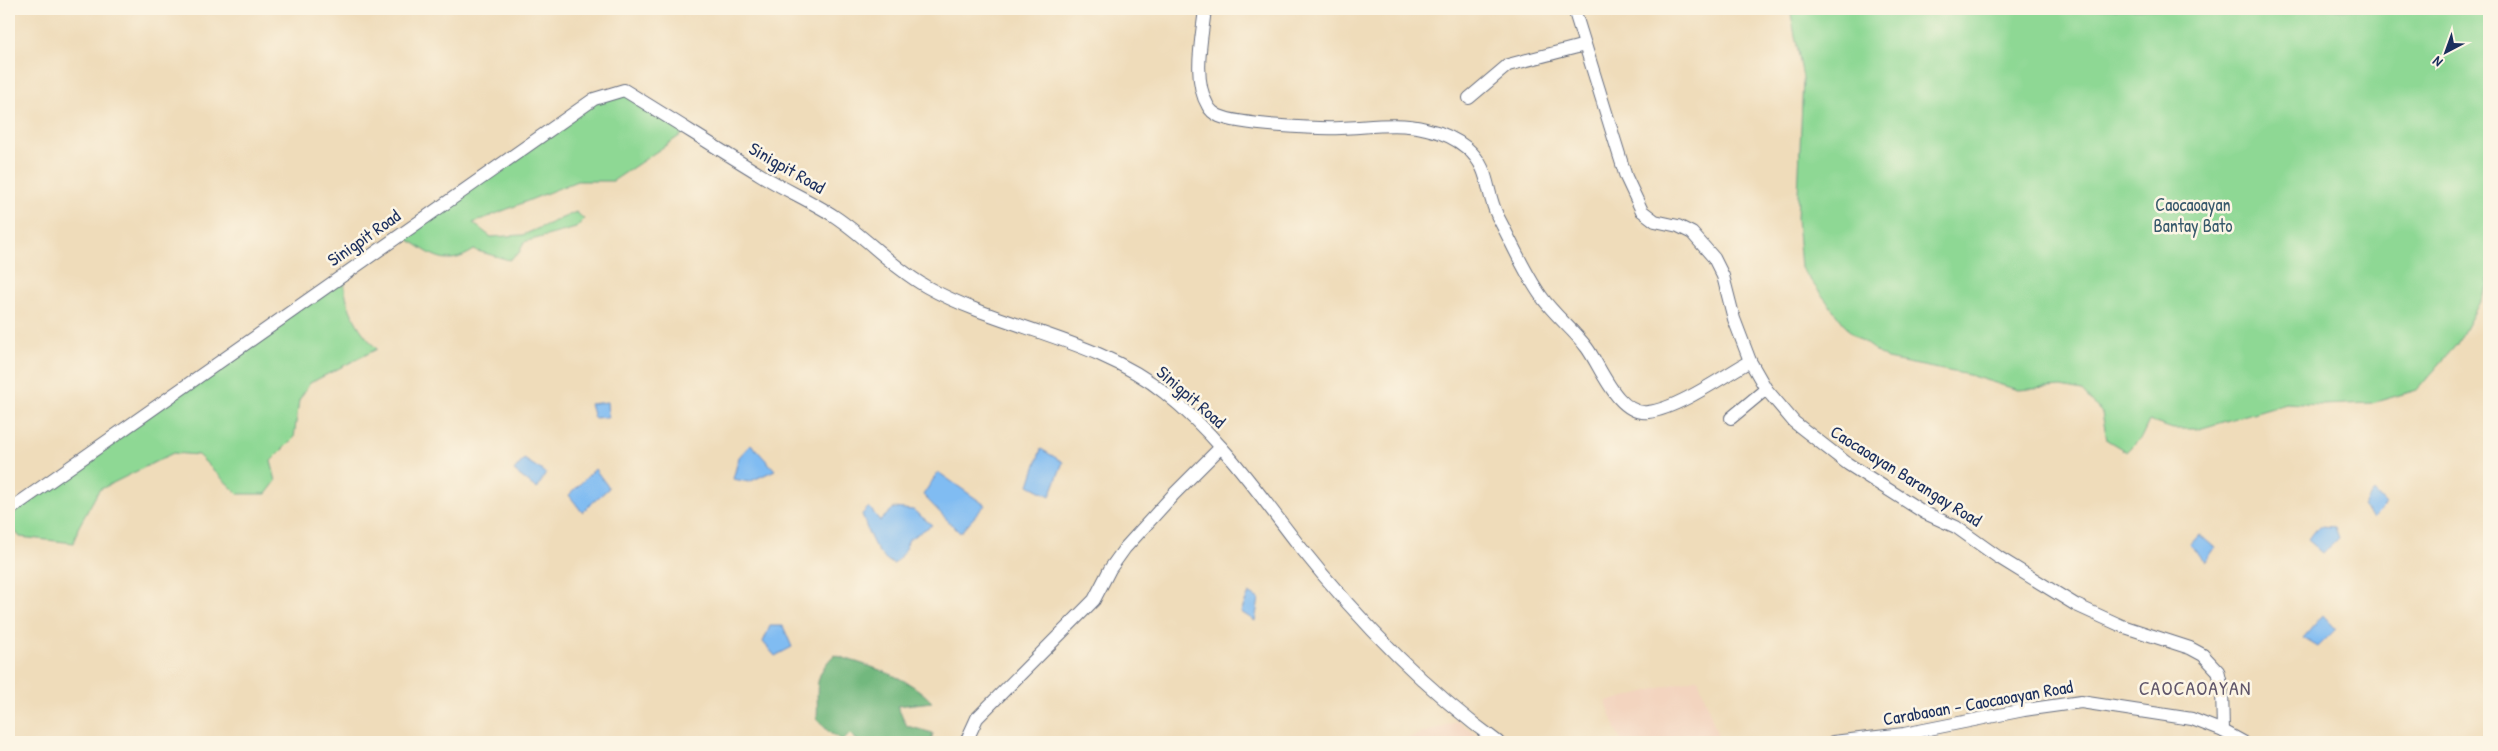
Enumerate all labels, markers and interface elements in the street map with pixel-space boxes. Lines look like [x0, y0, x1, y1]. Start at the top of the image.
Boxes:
north arrow [2420, 28, 2470, 78]
text: N [2428, 52, 2446, 72]
street label: Sinigpit Road [745, 136, 830, 199]
park label: Caocaoayan Bantay Bato [2154, 192, 2232, 238]
street label: Sinigpit Road [322, 203, 405, 272]
street label: Sinigpit Road [1151, 360, 1231, 434]
street label: Caocaoayan Barangay Road [1826, 419, 1987, 532]
street label: Carabaoan - Caocaoayan Road [1881, 673, 2075, 732]
district label: CAOCAOAYAN [2139, 674, 2251, 701]

